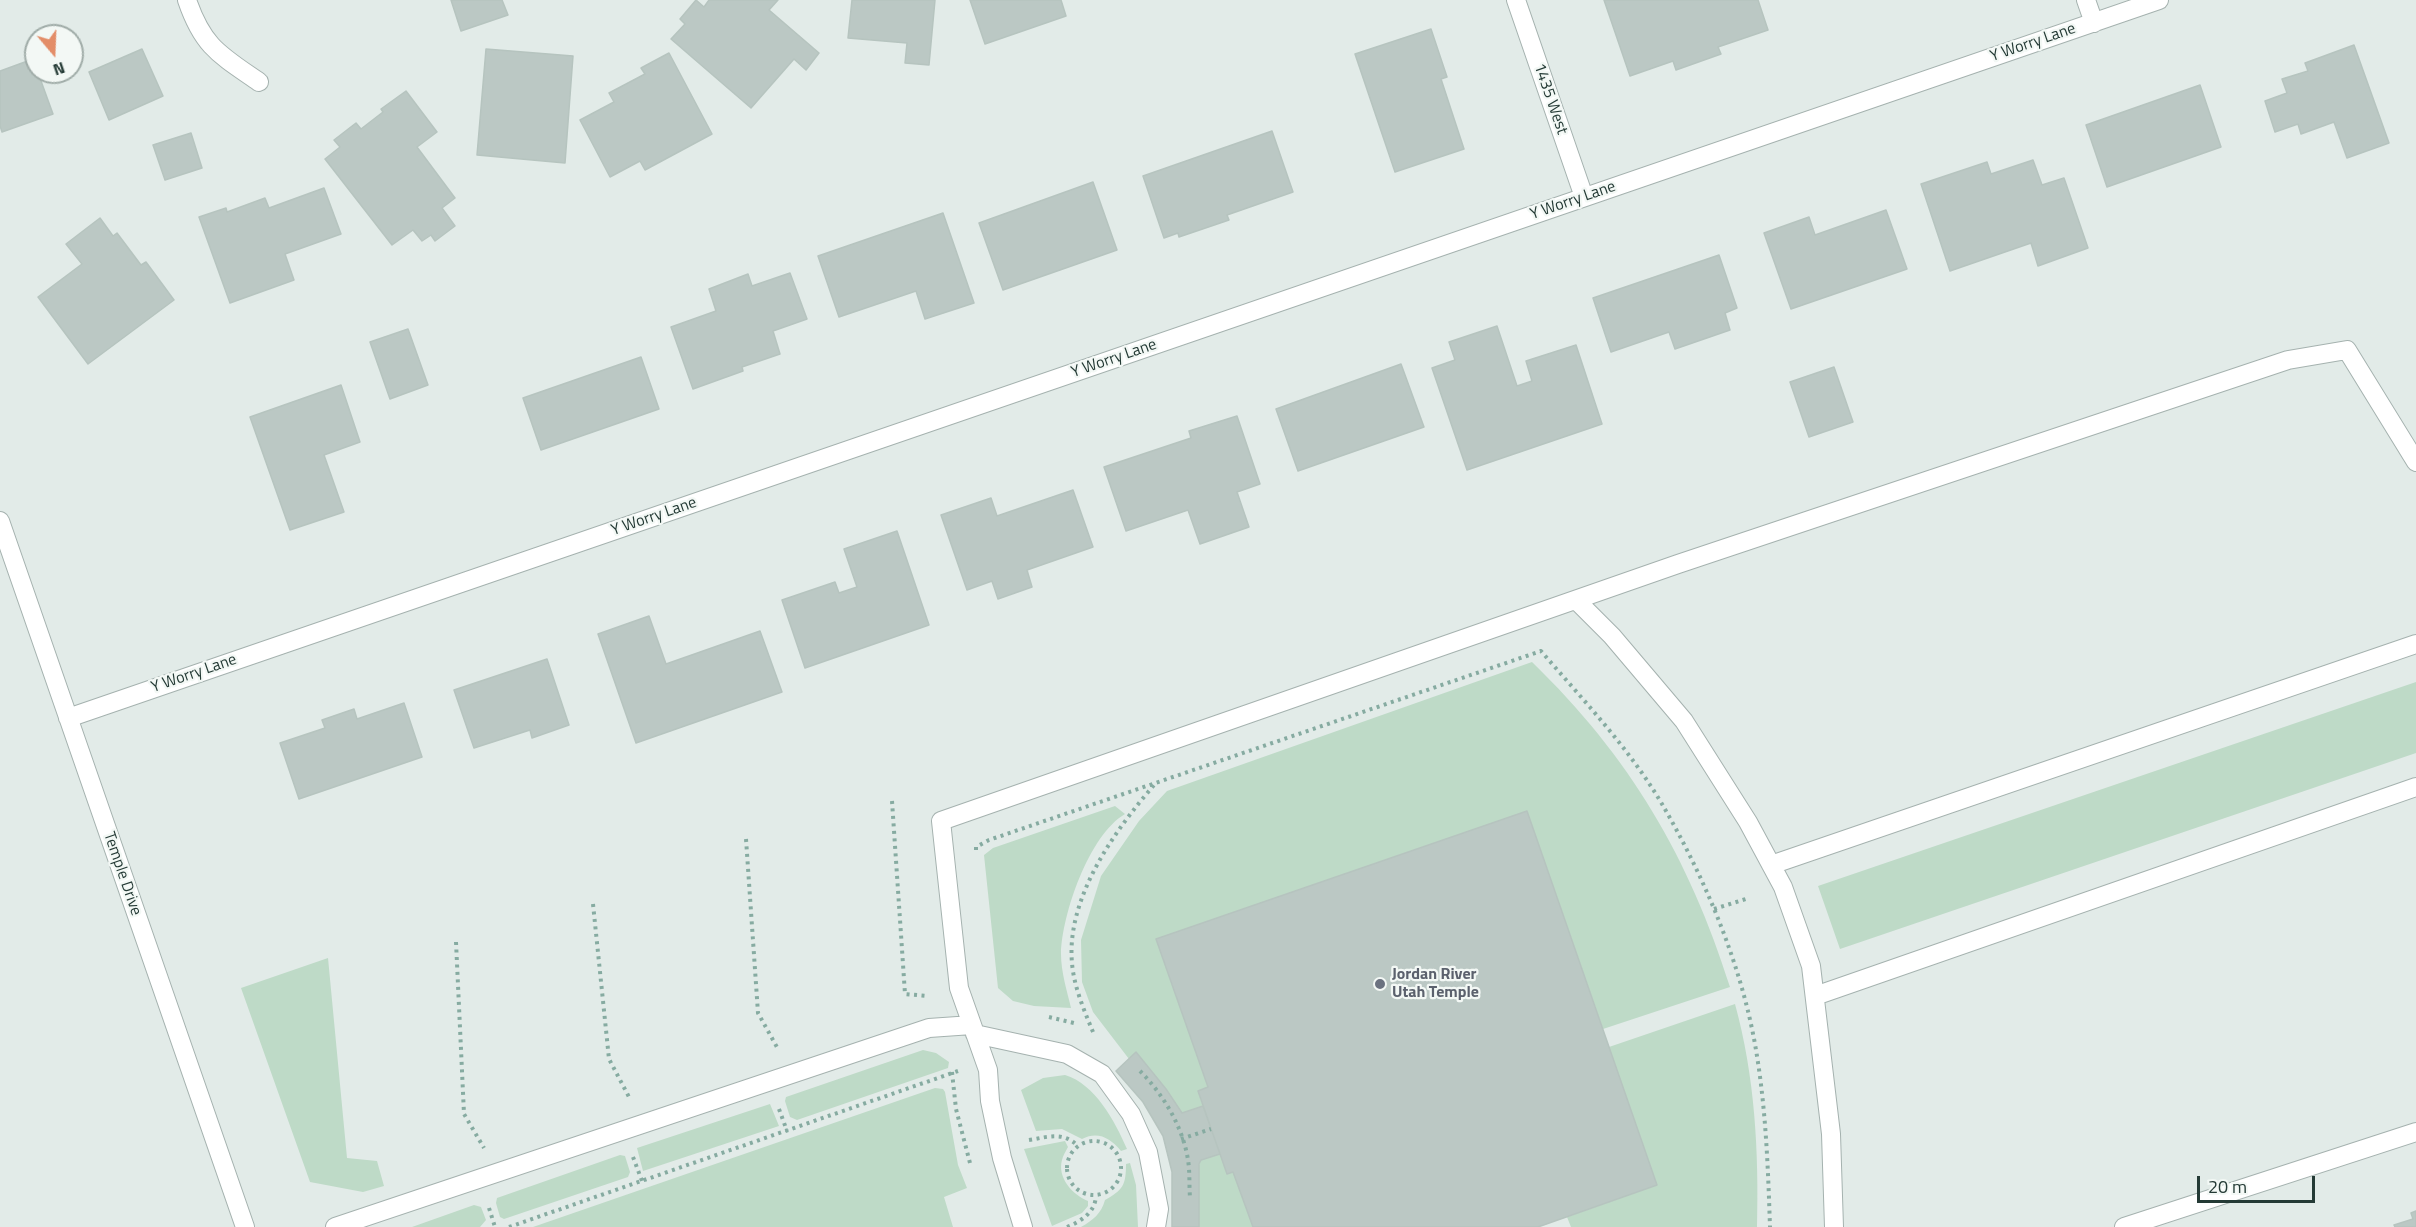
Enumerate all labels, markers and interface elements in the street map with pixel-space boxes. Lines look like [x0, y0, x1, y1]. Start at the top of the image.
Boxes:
street label: Y Worry Lane [1988, 19, 2078, 67]
north arrow [24, 24, 84, 84]
text: N [50, 56, 68, 82]
street label: 1435 West [1529, 61, 1571, 137]
street label: Y Worry Lane [1528, 177, 1618, 225]
street label: Y Worry Lane [1069, 335, 1159, 383]
street label: Y Worry Lane [609, 493, 699, 541]
street label: Y Worry Lane [149, 650, 239, 698]
street label: Temple Drive [99, 830, 145, 918]
place label: Jordan River Utah Temple [1392, 965, 1479, 1003]
marker: Jordan River Utah Temple [1373, 977, 1387, 991]
scale bar [2200, 1164, 2318, 1202]
text: 20 m [2208, 1173, 2247, 1200]

